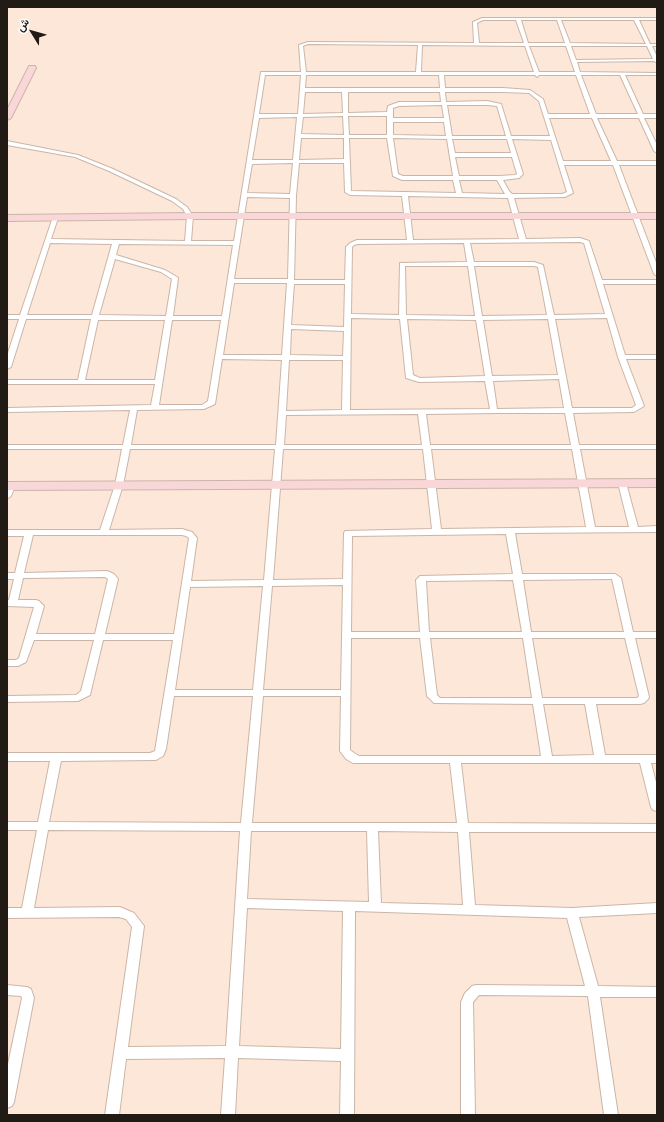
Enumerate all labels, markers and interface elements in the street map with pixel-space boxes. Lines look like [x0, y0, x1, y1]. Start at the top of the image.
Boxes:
north arrow [12, 12, 52, 52]
text: ش [13, 15, 32, 34]

